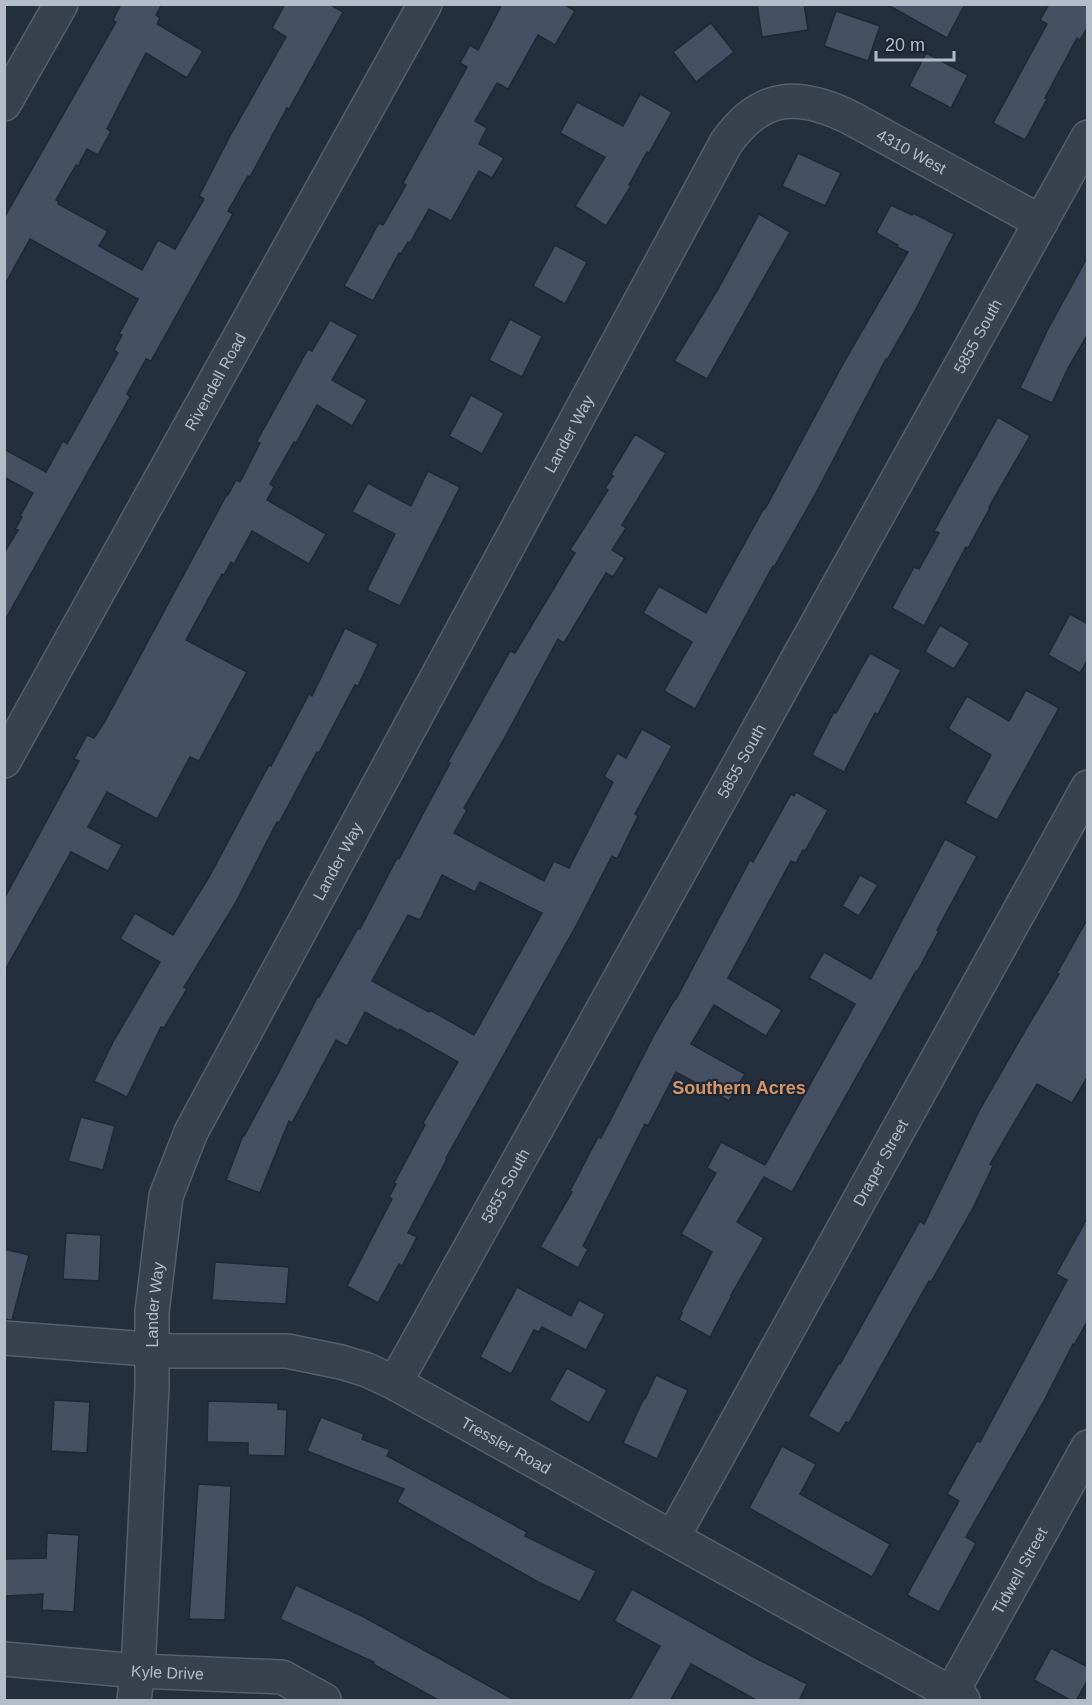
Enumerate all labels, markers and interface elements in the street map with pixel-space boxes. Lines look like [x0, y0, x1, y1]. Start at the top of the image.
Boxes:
scale bar [876, 24, 954, 62]
text: 20 m [885, 35, 925, 55]
street label: 4310 West [874, 125, 950, 177]
street label: 5855 South [950, 296, 1005, 376]
street label: Rivendell Road [181, 330, 249, 433]
street label: Lander Way [541, 392, 597, 476]
street label: 5855 South [714, 721, 768, 801]
street label: Lander Way [310, 819, 365, 903]
district label: Southern Acres [672, 1078, 806, 1098]
street label: Draper Street [850, 1116, 911, 1209]
street label: 5855 South [478, 1146, 532, 1225]
street label: Lander Way [144, 1261, 166, 1347]
street label: Tressler Road [458, 1413, 554, 1477]
street label: Tidwell Street [989, 1524, 1050, 1617]
street label: Kyle Drive [130, 1662, 204, 1682]

